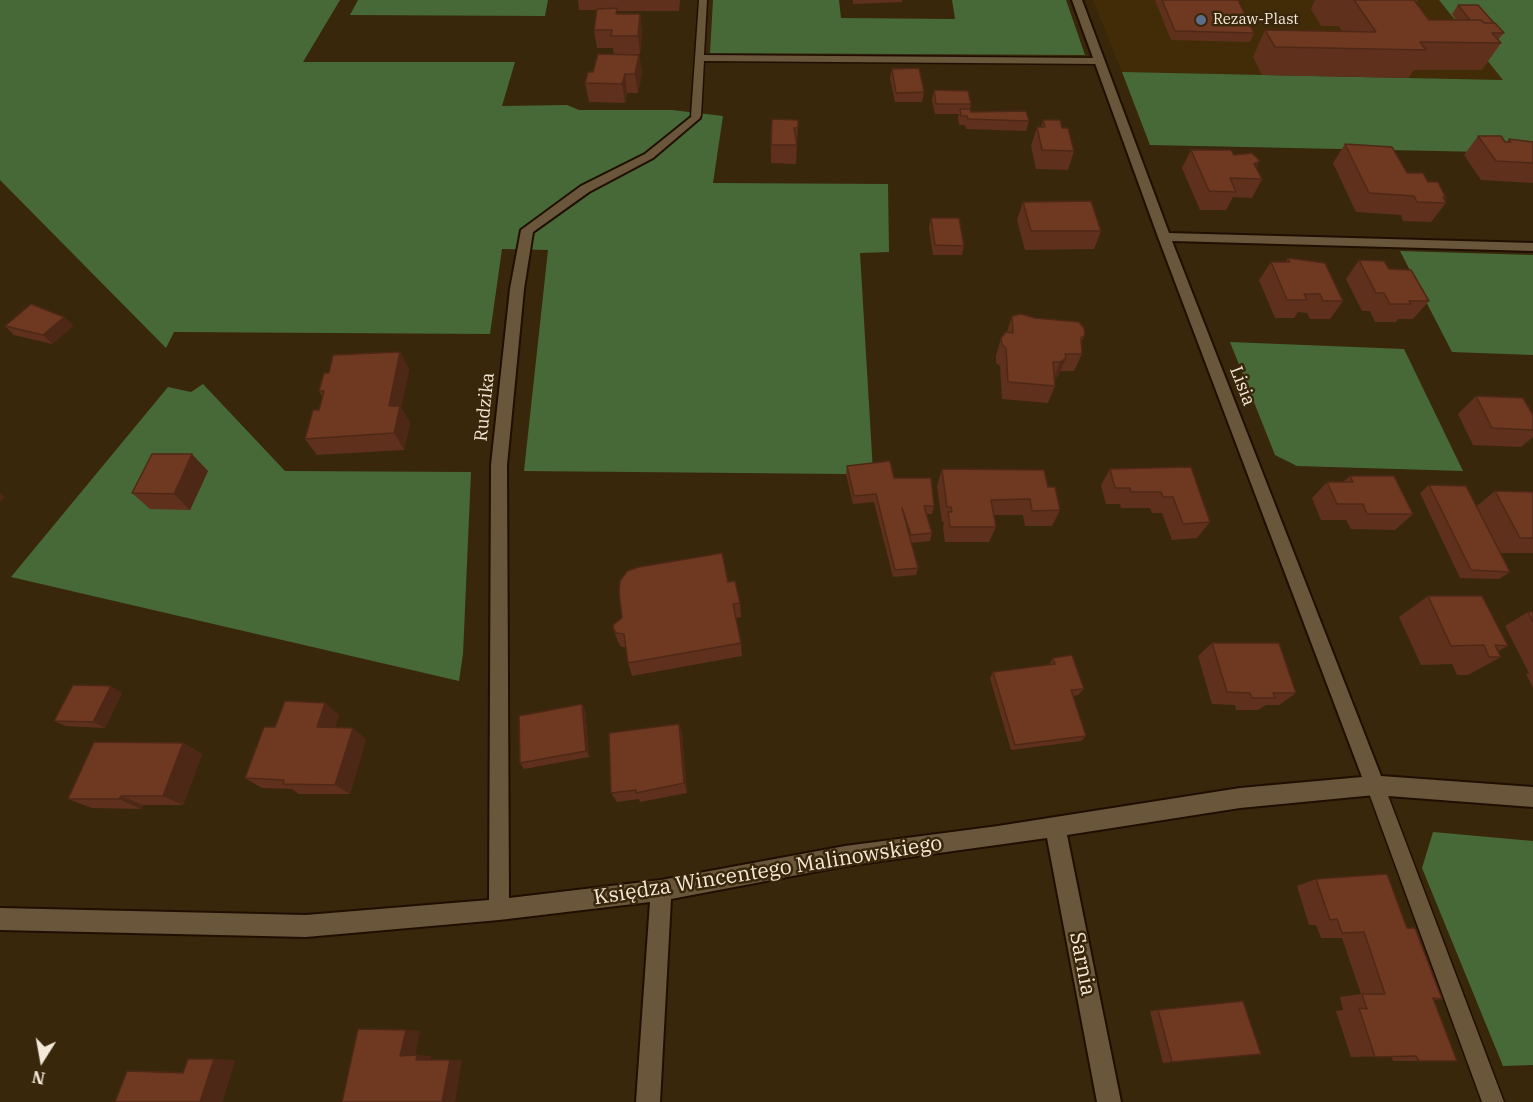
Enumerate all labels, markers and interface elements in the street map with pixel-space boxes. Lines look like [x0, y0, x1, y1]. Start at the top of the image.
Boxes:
place label: Rezaw-Plast [1213, 11, 1299, 29]
marker: Rezaw-Plast [1194, 13, 1208, 27]
street label: Lisia [1225, 363, 1259, 409]
street label: Rudzika [471, 371, 499, 443]
street label: Księdza Wincentego Malinowskiego [592, 831, 944, 911]
street label: Sarnia [1063, 930, 1101, 998]
north arrow [12, 1030, 72, 1090]
text: N [30, 1067, 47, 1089]

